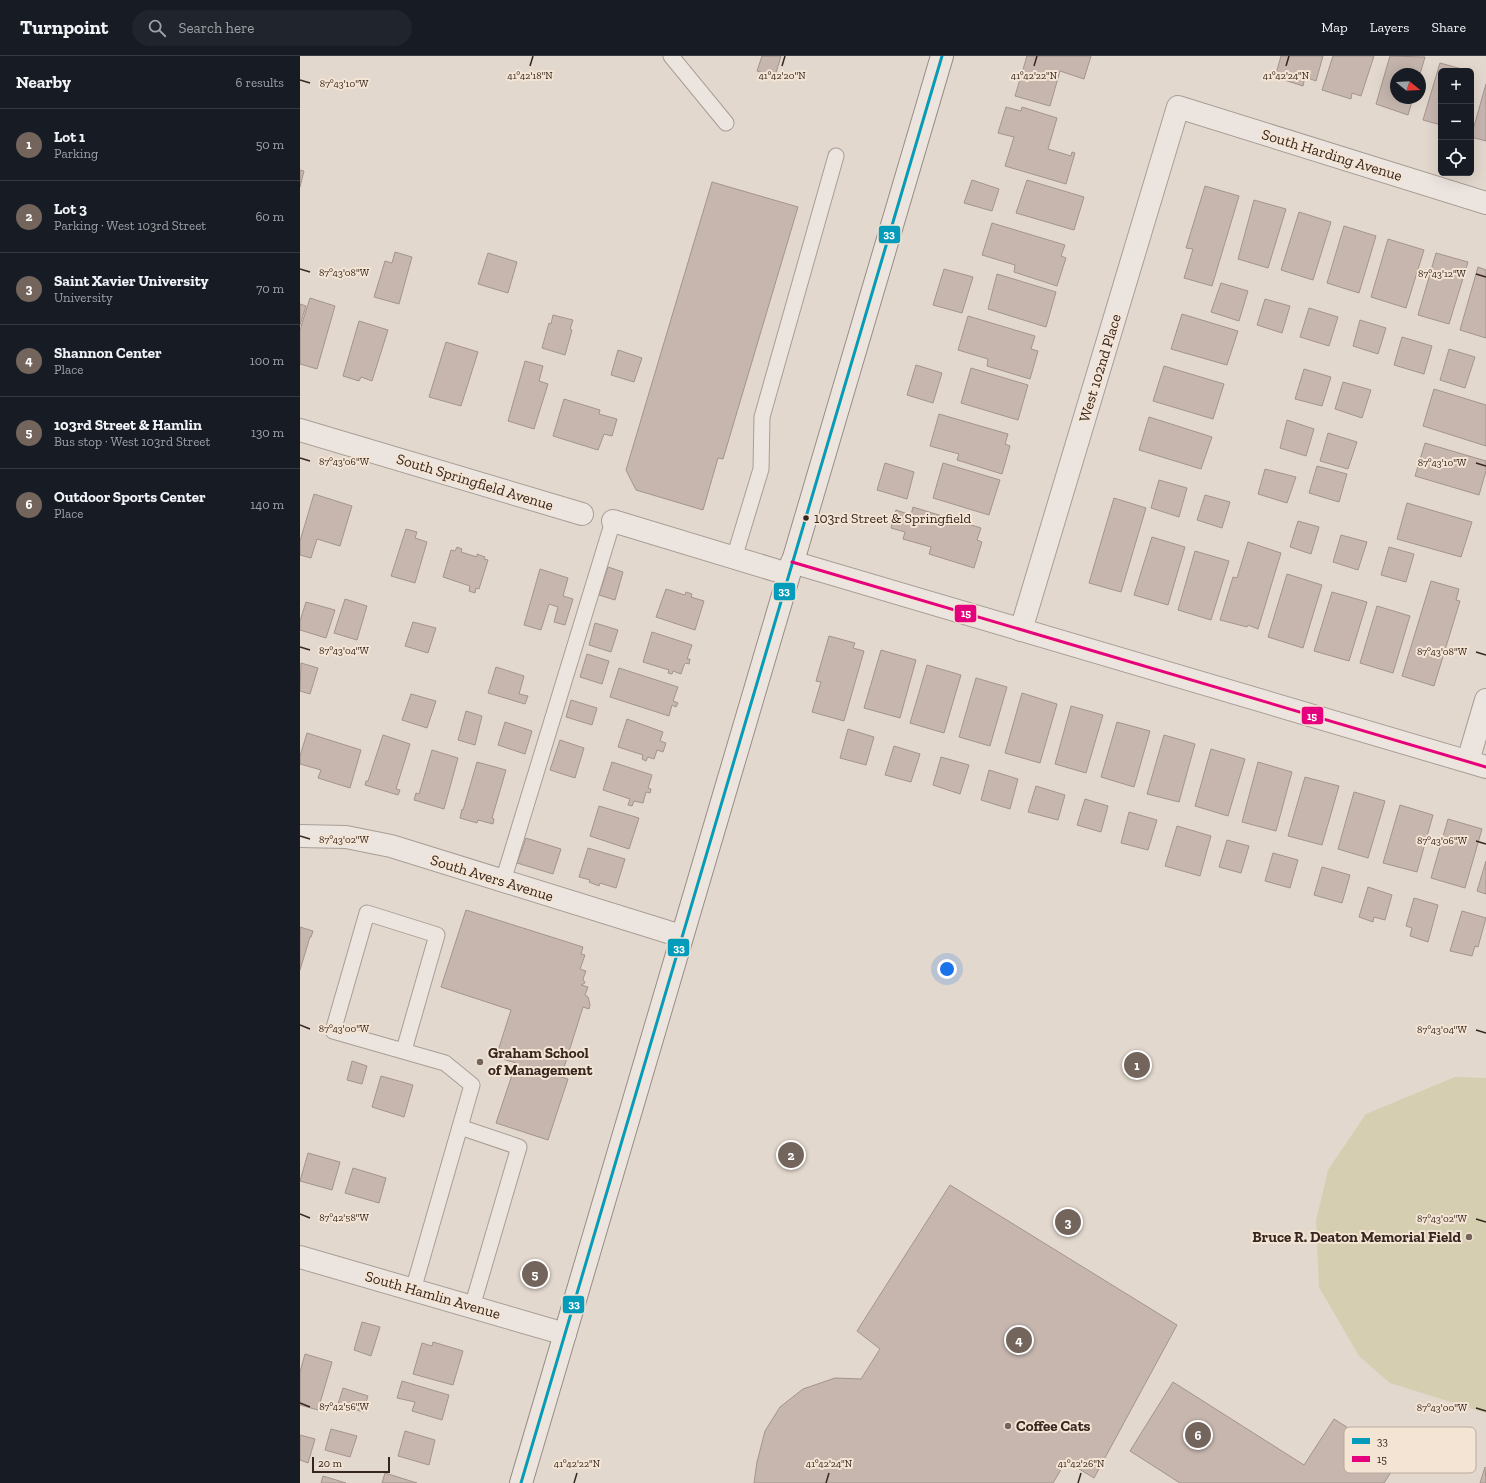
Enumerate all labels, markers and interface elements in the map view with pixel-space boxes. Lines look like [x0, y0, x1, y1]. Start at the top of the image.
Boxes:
search box [132, 10, 412, 46]
text: Turnpoint [20, 16, 108, 39]
icon: search [146, 17, 168, 39]
text: Search here [178, 19, 254, 37]
text: Map [1321, 19, 1348, 36]
text: Layers [1370, 19, 1409, 36]
text: Share [1431, 19, 1466, 36]
north arrow [1390, 68, 1426, 104]
map controls [1438, 68, 1474, 176]
button: + [1438, 68, 1474, 104]
text: 41°42'18"N [507, 70, 553, 82]
text: 41°42'20"N [758, 70, 806, 82]
text: 41°42'22"N [1011, 70, 1058, 82]
text: 41°42'24"N [1263, 70, 1310, 82]
text: Nearby [16, 72, 71, 92]
text: 6 results [236, 75, 284, 90]
text: 87°43'10"W [320, 78, 369, 90]
button: − [1438, 104, 1474, 140]
street label: South Harding Avenue [1260, 125, 1404, 185]
text: Lot 1 [54, 128, 85, 146]
text: 1 [26, 137, 32, 152]
text: 50 m [256, 137, 284, 152]
button: locate [1438, 140, 1474, 176]
text: Parking [54, 146, 98, 161]
text: Lot 3 [54, 200, 87, 218]
text: 2 [26, 209, 32, 224]
text: 60 m [255, 209, 284, 224]
text: Parking · West 103rd Street [54, 218, 206, 233]
line badge: 33 [878, 225, 901, 244]
text: 33 [883, 228, 895, 241]
text: 87°43'08"W [319, 267, 370, 279]
text: 87°43'12"W [1418, 268, 1467, 280]
text: Saint Xavier University [54, 272, 208, 290]
text: 3 [26, 281, 32, 296]
text: 70 m [256, 281, 284, 296]
text: University [54, 290, 113, 305]
street label: West 102nd Place [1075, 312, 1125, 424]
text: Shannon Center [54, 344, 162, 362]
text: 4 [25, 353, 33, 368]
text: 100 m [250, 353, 284, 368]
text: Place [54, 362, 83, 377]
text: 103rd Street & Hamlin [54, 416, 202, 434]
text: 5 [26, 425, 32, 440]
text: 130 m [251, 425, 284, 440]
text: Bus stop · West 103rd Street [54, 434, 210, 449]
street label: South Springfield Avenue [394, 450, 556, 514]
text: 87°43'06"W [319, 456, 370, 468]
text: 87°43'10"W [1418, 457, 1467, 469]
text: Outdoor Sports Center [54, 488, 206, 506]
text: 6 [26, 497, 32, 512]
text: 140 m [250, 497, 284, 512]
text: Place [54, 506, 83, 521]
place label: 103rd Street & Springfield [814, 510, 971, 527]
marker: 103rd Street & Springfield [801, 513, 811, 523]
line badge: 33 [773, 582, 796, 601]
text: 33 [778, 585, 790, 598]
line badge: 15 [954, 604, 977, 623]
text: 15 [961, 607, 971, 620]
text: 87°43'04"W [319, 645, 370, 657]
text: 87°43'08"W [1417, 646, 1468, 658]
line badge: 15 [1301, 706, 1324, 725]
text: 15 [1307, 710, 1317, 723]
text: 87°43'02"W [319, 834, 370, 846]
text: 87°43'06"W [1417, 835, 1468, 847]
street label: South Avers Avenue [428, 851, 556, 905]
line badge: 33 [667, 938, 690, 957]
text: 33 [673, 942, 685, 955]
your location [937, 959, 957, 979]
text: 87°43'00"W [319, 1023, 370, 1035]
text: 87°43'04"W [1417, 1024, 1468, 1036]
place label: Graham School of Management [488, 1044, 593, 1079]
pin: 1 [1124, 1050, 1150, 1080]
marker: Graham School of Management [475, 1057, 485, 1067]
pin: 2 [778, 1140, 804, 1170]
pin: 3 [1055, 1207, 1081, 1237]
text: 87°42'58"W [319, 1212, 369, 1224]
text: 87°43'02"W [1417, 1213, 1468, 1225]
place label: Bruce R. Deaton Memorial Field [1252, 1228, 1461, 1246]
marker: Bruce R. Deaton Memorial Field [1464, 1232, 1474, 1242]
pin: 5 [522, 1259, 548, 1289]
street label: South Hamlin Avenue [363, 1267, 503, 1323]
line badge: 33 [562, 1295, 585, 1314]
text: 33 [568, 1298, 580, 1311]
pin: 4 [1006, 1325, 1032, 1355]
text: 87°42'56"W [319, 1401, 369, 1413]
text: 87°43'00"W [1417, 1402, 1468, 1414]
place label: Coffee Cats [1016, 1417, 1091, 1435]
pin: 6 [1185, 1420, 1211, 1450]
marker: Coffee Cats [1003, 1421, 1013, 1431]
legend [1344, 1427, 1476, 1473]
text: 33 [1377, 1435, 1388, 1448]
text: 15 [1377, 1453, 1387, 1466]
scale bar [312, 1455, 390, 1474]
text: 20 m [318, 1457, 342, 1470]
text: 41°42'22"N [554, 1458, 601, 1470]
text: 41°42'24"N [806, 1458, 853, 1470]
text: 41°42'26"N [1058, 1458, 1105, 1470]

